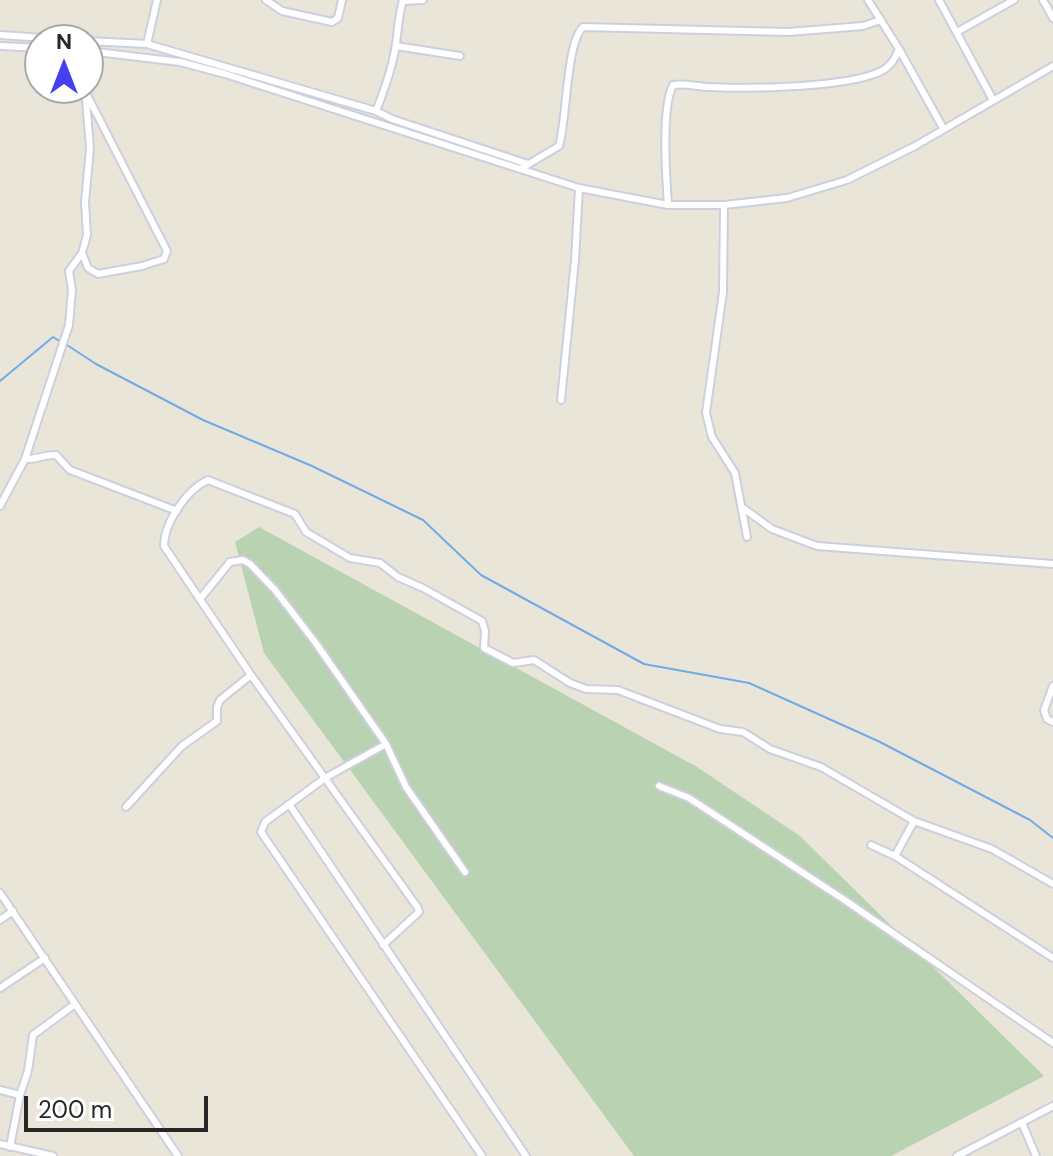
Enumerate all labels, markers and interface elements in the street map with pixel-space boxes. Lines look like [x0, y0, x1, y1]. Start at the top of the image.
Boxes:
north arrow [24, 24, 104, 104]
text: N [56, 27, 72, 56]
scale bar [28, 1080, 212, 1130]
text: 200 m [38, 1094, 112, 1125]

